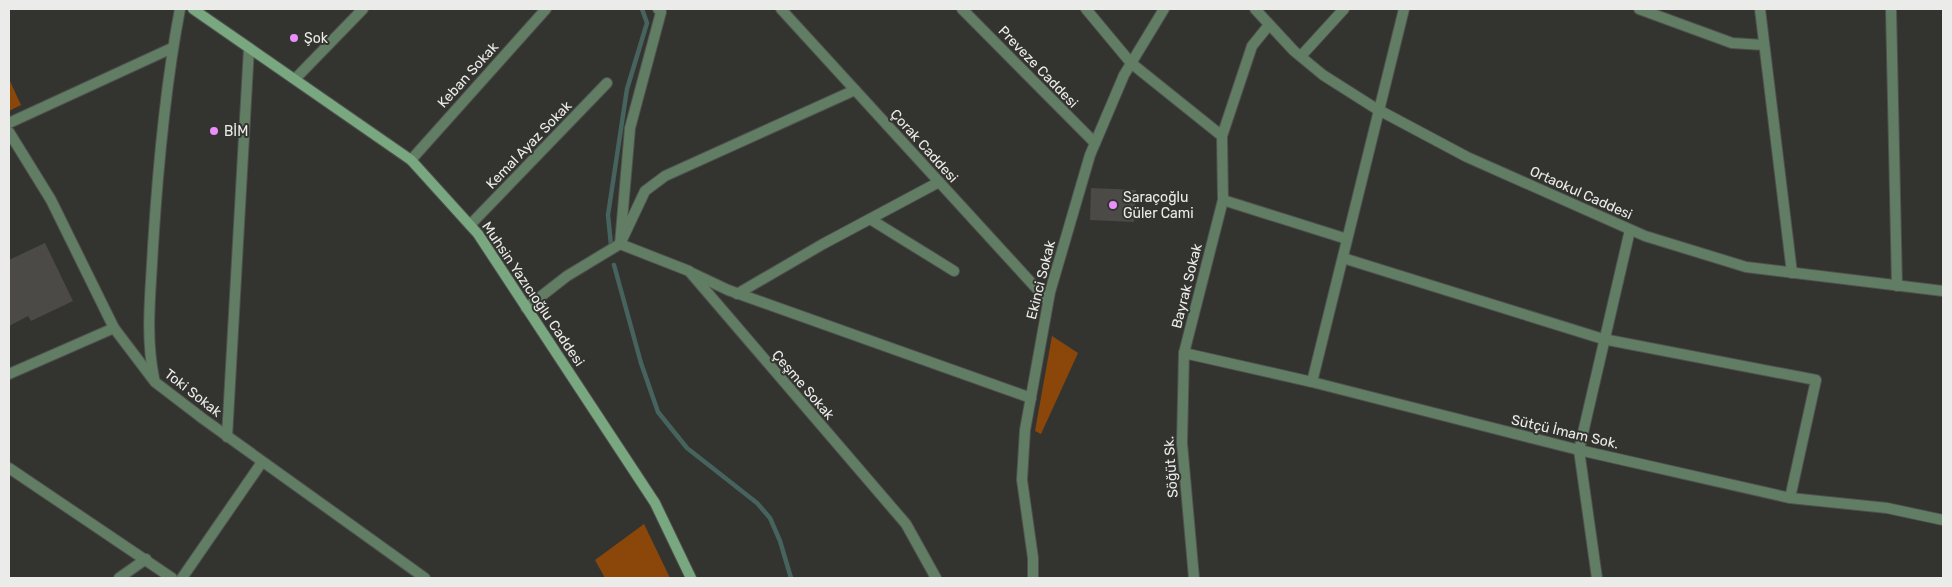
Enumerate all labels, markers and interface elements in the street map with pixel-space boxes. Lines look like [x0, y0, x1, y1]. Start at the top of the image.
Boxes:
street label: Preveze Caddesi [995, 22, 1081, 112]
place label: Şok [304, 30, 329, 47]
marker: Şok [288, 32, 300, 44]
street label: Keban Sokak [434, 38, 502, 111]
street label: Kemal Ayaz Sokak [483, 97, 576, 193]
street label: Çorak Caddesi [887, 106, 961, 186]
place label: BİM [224, 123, 248, 140]
marker: BİM [208, 125, 220, 137]
street label: Ortaokul Caddesi [1527, 163, 1635, 223]
place label: Saraçoğlu Güler Cami [1123, 189, 1194, 222]
marker: Saraçoğlu Güler Cami [1107, 199, 1119, 211]
street label: Muhsin Yazıcıoğlu Caddesi [478, 218, 588, 370]
street label: Ekinci Sokak [1023, 238, 1059, 321]
street label: Bayrak Sokak [1168, 241, 1206, 330]
street label: Çeşme Sokak [768, 347, 838, 424]
street label: Toki Sokak [161, 365, 225, 421]
street label: Sütçü İmam Sok. [1510, 411, 1620, 453]
street label: Söğüt Sk. [1160, 436, 1182, 498]

